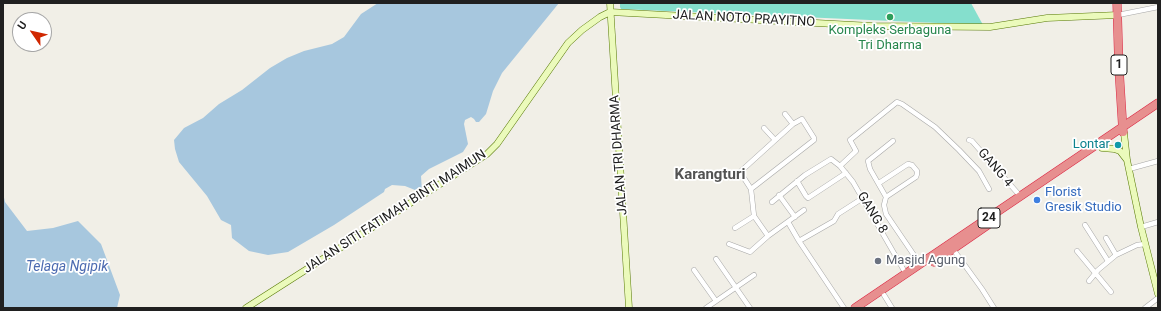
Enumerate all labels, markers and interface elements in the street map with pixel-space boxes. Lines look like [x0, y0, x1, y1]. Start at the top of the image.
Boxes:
street label: JALAN NOTO PRAYITNO [672, 7, 816, 31]
north arrow [12, 12, 52, 52]
marker: Kompleks Serbaguna Tri Dharma [885, 12, 895, 22]
text: U [15, 19, 30, 32]
place label: Kompleks Serbaguna Tri Dharma [829, 23, 951, 54]
road number: 1 [1111, 55, 1127, 75]
street label: JALAN TRI DHARMA [607, 94, 631, 216]
place label: Lontar [1073, 137, 1110, 153]
marker: Lontar [1113, 140, 1123, 150]
street label: GANG 4 [974, 146, 1016, 190]
street label: JALAN SITI FATIMAH BINTI MAIMUN [301, 147, 489, 277]
district label: Karangturi [675, 166, 745, 184]
place label: Florist Gresik Studio [1045, 185, 1122, 216]
street label: GANG 8 [853, 189, 891, 237]
marker: Florist Gresik Studio [1032, 195, 1042, 205]
road number: 24 [978, 208, 1000, 228]
place label: Masjid Agung [886, 253, 965, 269]
marker: Masjid Agung [873, 256, 883, 266]
water label: Telaga Ngipik [26, 259, 108, 275]

